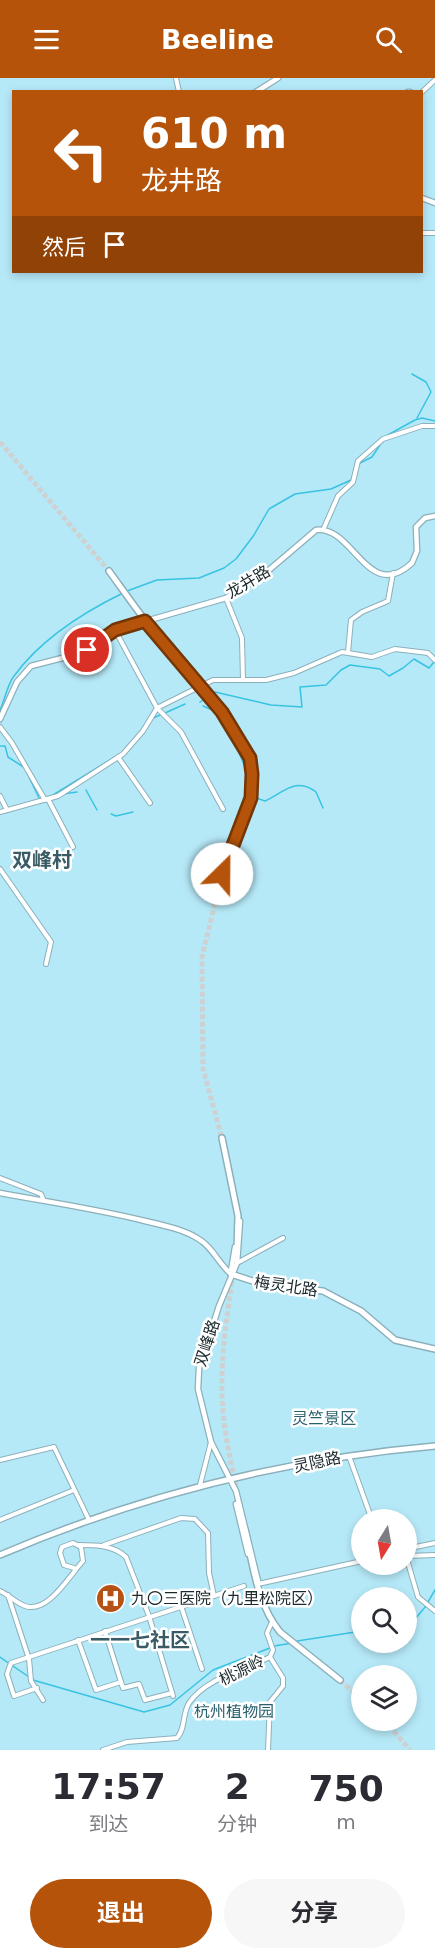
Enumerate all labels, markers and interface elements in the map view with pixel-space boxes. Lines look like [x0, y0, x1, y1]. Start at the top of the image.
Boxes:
icon: menu [30, 23, 63, 56]
icon: search [372, 23, 405, 56]
text: Beeline [161, 24, 274, 55]
text: 610 m [141, 109, 287, 158]
icon: left [42, 114, 120, 192]
text: 龙井路 [141, 165, 222, 196]
icon: arrive [98, 228, 131, 261]
text: 然后 [42, 235, 86, 260]
street label: 龙井路 [223, 561, 273, 603]
pin [61, 624, 112, 675]
icon: arrive [70, 633, 103, 666]
position arrow [190, 842, 254, 906]
district label: 双峰村 [12, 848, 72, 872]
street label: 梅灵北路 [253, 1272, 319, 1300]
street label: 双峰路 [191, 1317, 223, 1369]
park label: 灵竺景区 [292, 1409, 356, 1428]
street label: 灵隐路 [292, 1448, 342, 1476]
north arrow [351, 1509, 417, 1575]
map controls [351, 1509, 417, 1731]
hospital icon: 九〇三医院（九里松院区） [94, 1582, 126, 1614]
button: search [351, 1587, 417, 1653]
place label: 九〇三医院（九里松院区） [131, 1589, 323, 1608]
district label: 一一七社区 [90, 1628, 190, 1652]
street label: 桃源岭 [216, 1651, 268, 1689]
button: layers [351, 1665, 417, 1731]
park label: 杭州植物园 [194, 1702, 274, 1721]
text: 17:57 [51, 1766, 166, 1807]
text: 2 [225, 1766, 250, 1807]
text: 750 [309, 1768, 384, 1809]
text: m [336, 1810, 356, 1834]
text: 到达 [89, 1812, 129, 1836]
text: 分钟 [217, 1812, 257, 1836]
button: 退出 [30, 1879, 212, 1948]
button: 分享 [224, 1879, 405, 1948]

